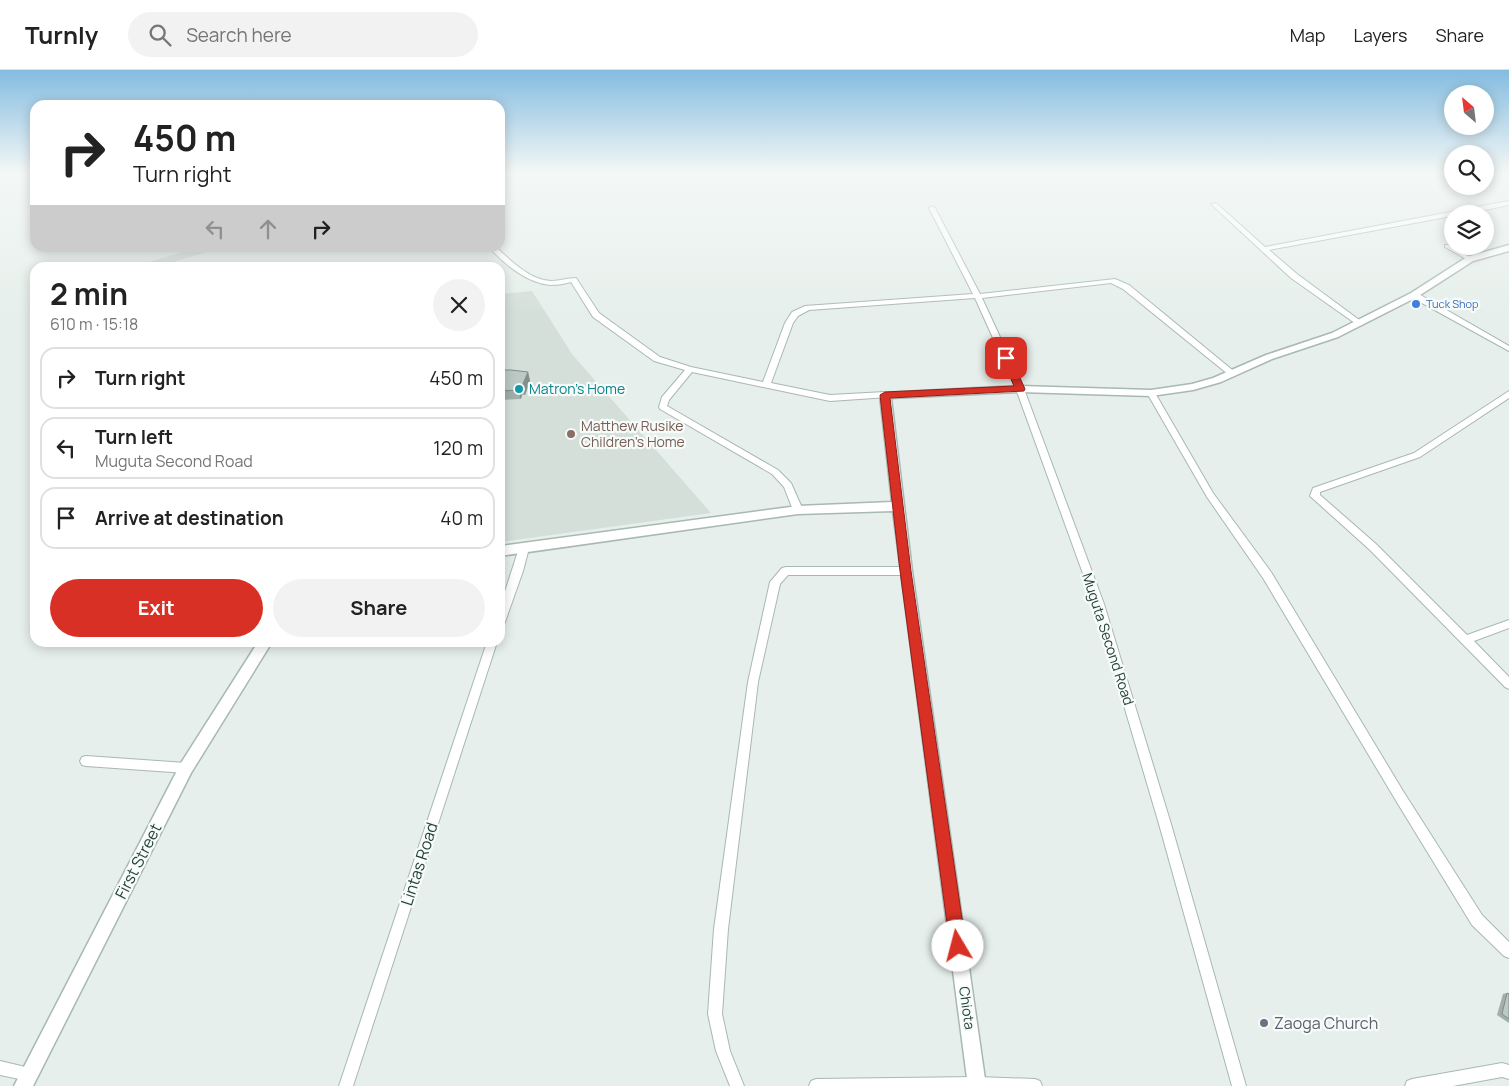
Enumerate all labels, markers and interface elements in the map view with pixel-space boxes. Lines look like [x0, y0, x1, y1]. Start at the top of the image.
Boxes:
search box [128, 12, 478, 57]
text: Turnly [25, 18, 98, 51]
icon: search [146, 21, 174, 49]
text: Search here [186, 22, 292, 48]
text: Map [1290, 23, 1325, 47]
text: Layers [1353, 23, 1407, 47]
text: Share [1435, 23, 1484, 47]
north arrow [1444, 85, 1494, 135]
map controls [1444, 85, 1494, 255]
text: 450 m [133, 114, 236, 162]
icon: right [50, 120, 115, 185]
button: search [1444, 145, 1494, 195]
text: Turn right [133, 159, 231, 189]
button: layers [1444, 205, 1494, 255]
icon: left [201, 215, 229, 243]
icon: ahead [254, 215, 282, 243]
icon: right [307, 215, 335, 243]
text: 2 min [50, 273, 128, 314]
button: close [433, 279, 485, 331]
place label: Tuck Shop [1426, 296, 1479, 311]
marker: Tuck Shop [1410, 298, 1422, 310]
text: 610 m · 15:18 [50, 313, 138, 335]
pin [985, 337, 1027, 379]
icon: arrive [992, 344, 1020, 372]
icon: right [52, 364, 80, 392]
text: Turn right [95, 365, 185, 391]
text: 450 m [429, 365, 483, 391]
place label: Matron's Home [529, 379, 625, 398]
marker: Matron's Home [513, 383, 525, 395]
place label: Matthew Rusike Children's Home [581, 416, 685, 451]
text: Turn left [95, 424, 173, 450]
marker: Matthew Rusike Children's Home [565, 428, 577, 440]
icon: left [52, 434, 80, 462]
text: 120 m [433, 435, 483, 461]
text: Muguta Second Road [95, 450, 253, 472]
icon: arrive [52, 504, 80, 532]
text: Arrive at destination [95, 505, 284, 531]
text: 40 m [440, 505, 483, 531]
street label: Muguta Second Road [1078, 570, 1139, 707]
button: Exit [50, 579, 263, 637]
button: Share [273, 579, 485, 637]
street label: First Street [110, 819, 166, 903]
street label: Lintas Road [395, 820, 443, 908]
position arrow [931, 919, 983, 971]
street label: Chiota [955, 985, 980, 1031]
place label: Zaoga Church [1274, 1012, 1378, 1034]
marker: Zaoga Church [1258, 1017, 1270, 1029]

